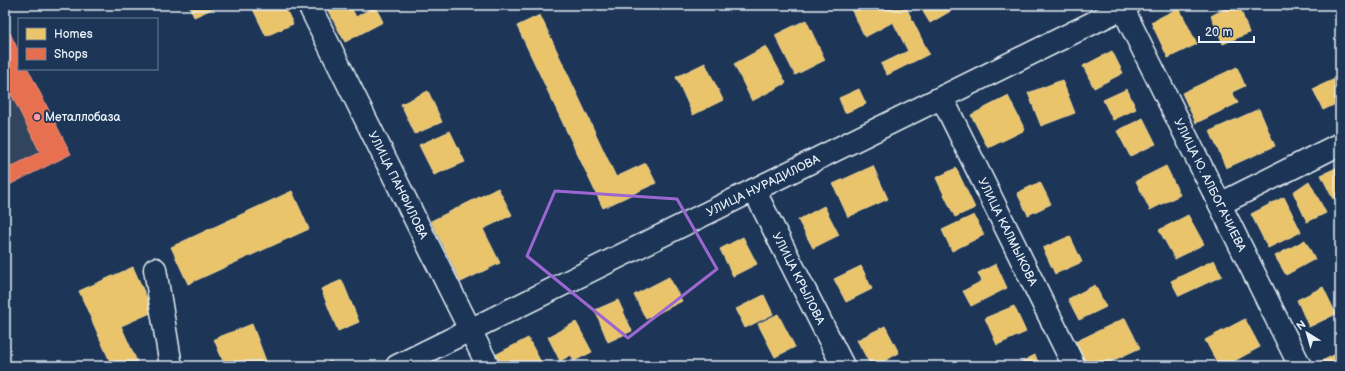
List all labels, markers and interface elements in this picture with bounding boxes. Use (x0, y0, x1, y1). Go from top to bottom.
legend (18, 18, 158, 70)
scale bar (1199, 18, 1254, 44)
text: 20 m (1205, 25, 1232, 40)
text: Homes (54, 27, 93, 42)
text: Shops (54, 47, 88, 62)
place label: Металлобаза (45, 110, 121, 125)
marker: Металлобаза (32, 112, 42, 122)
street label: УЛИЦА Ю. АЛБОГАЧИЕВА (1171, 116, 1250, 255)
street label: УЛИЦА ПАНФИЛОВА (365, 129, 432, 242)
street label: УЛИЦА НУРАДИЛОВА (704, 151, 823, 220)
street label: УЛИЦА КАЛМЫКОВА (975, 175, 1041, 289)
street label: УЛИЦА КРЫЛОВА (769, 230, 829, 328)
north arrow (1287, 313, 1327, 353)
text: N (1294, 318, 1308, 333)

